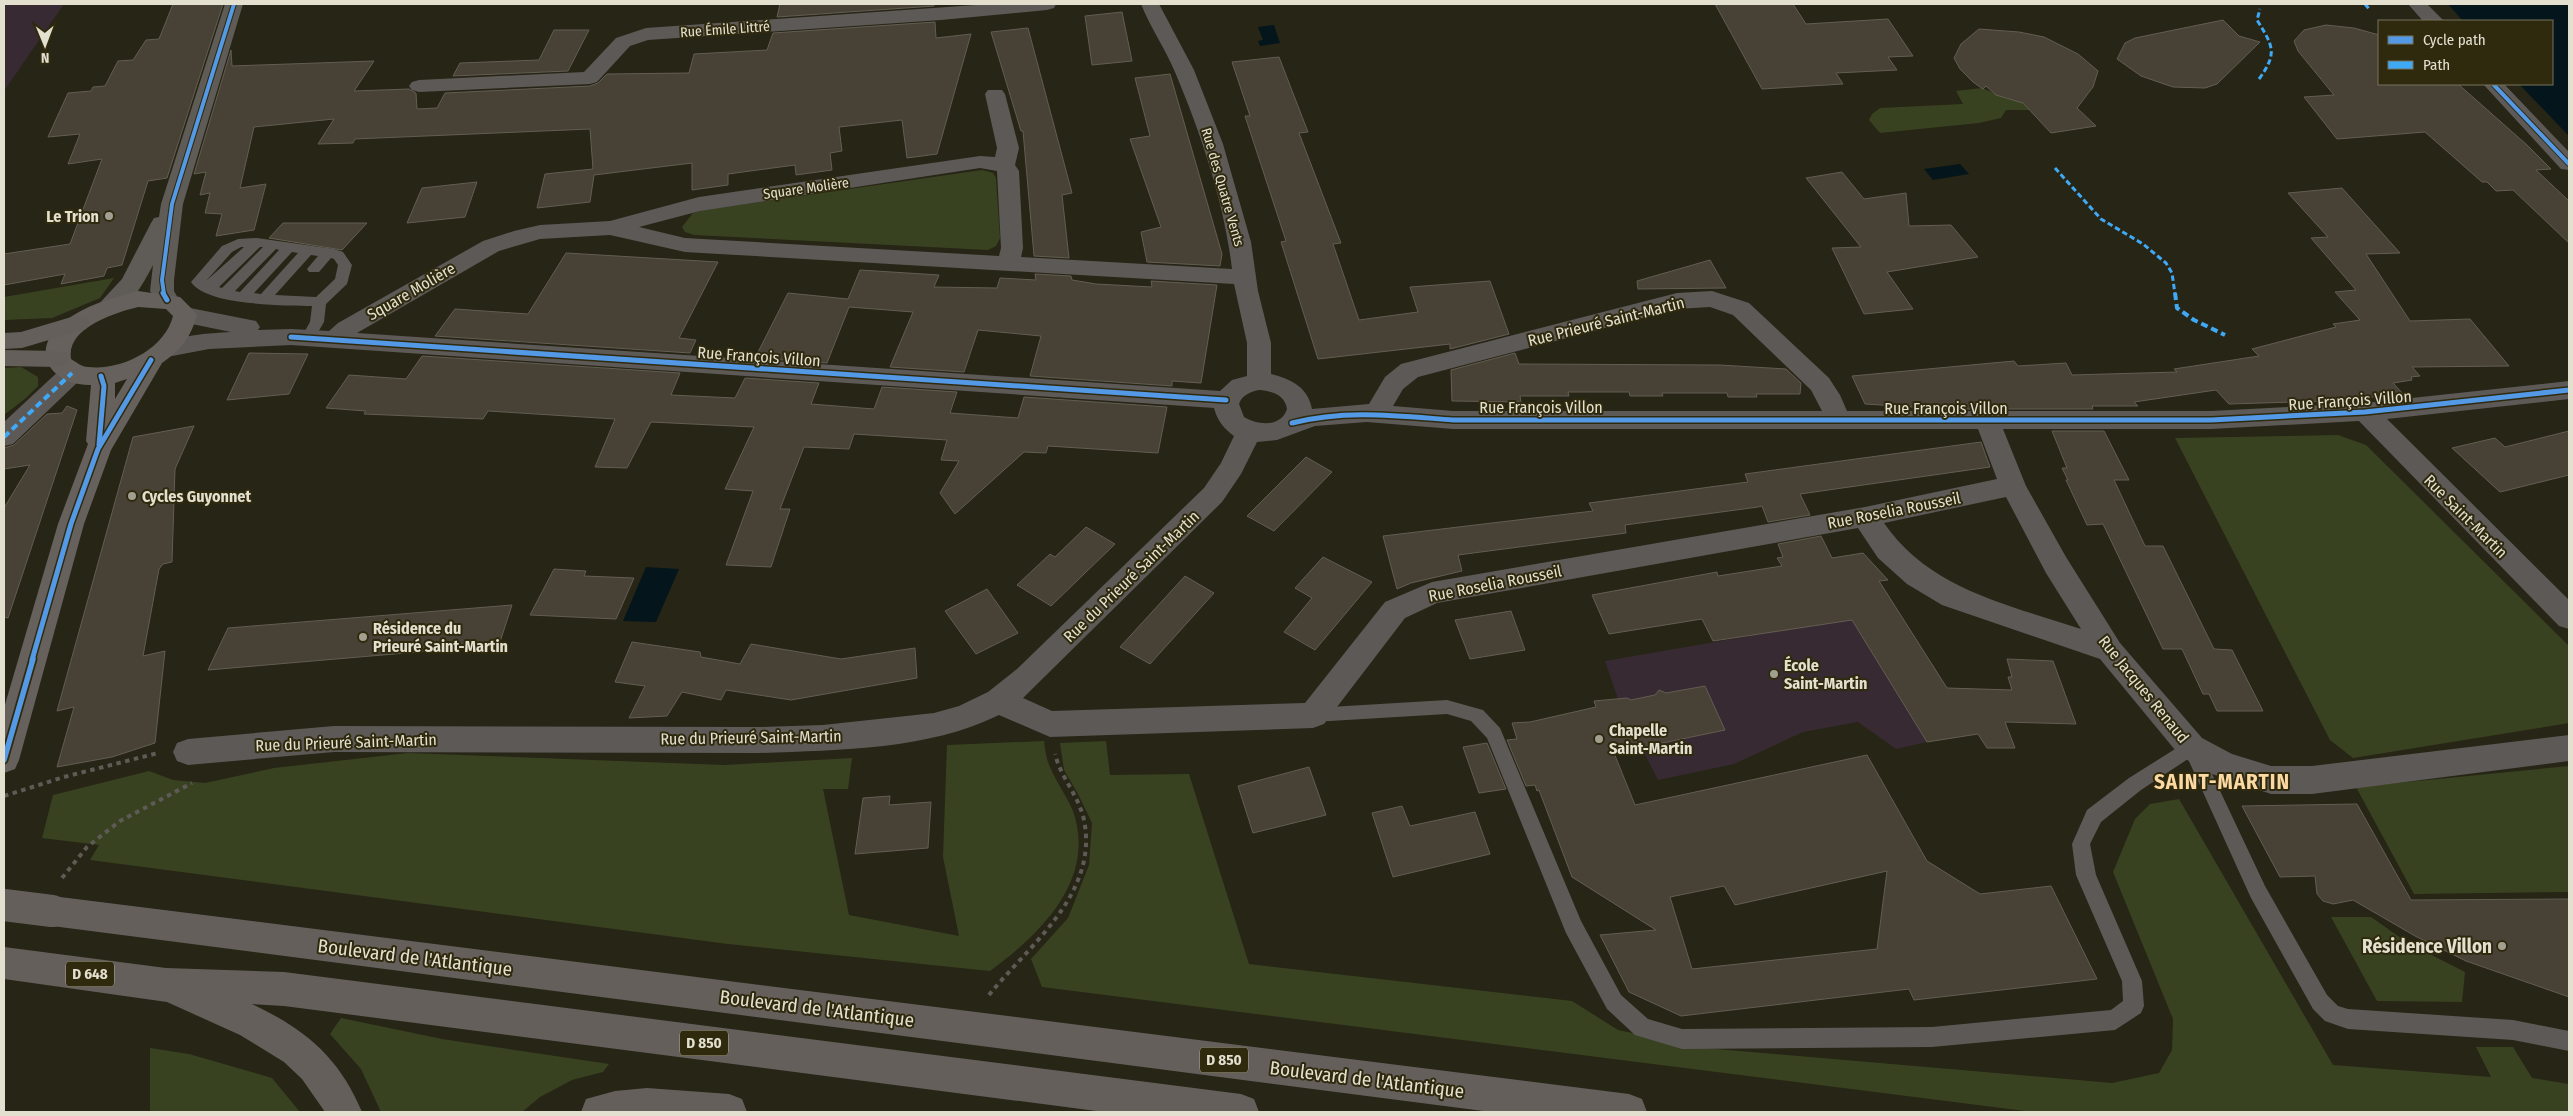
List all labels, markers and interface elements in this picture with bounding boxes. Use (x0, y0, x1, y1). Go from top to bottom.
street label: Rue Émile Littré (679, 17, 771, 41)
north arrow (20, 20, 70, 70)
legend (2378, 20, 2553, 85)
text: Cycle path (2423, 31, 2486, 49)
text: N (41, 49, 50, 66)
text: Path (2423, 56, 2450, 74)
street label: Rue des Quatre Vents (1197, 126, 1248, 248)
street label: Square Molière (762, 174, 850, 203)
place label: Le Trion (46, 207, 99, 226)
marker: Le Trion (103, 210, 115, 222)
street label: Square Molière (364, 259, 459, 324)
street label: Rue Prieuré Saint-Martin (1526, 293, 1686, 350)
street label: Rue François Villon (697, 343, 821, 370)
street label: Rue François Villon (2288, 387, 2412, 414)
street label: Rue François Villon (1479, 398, 1603, 417)
street label: Rue François Villon (1884, 399, 2008, 418)
street label: Rue Saint-Martin (2420, 471, 2511, 562)
place label: Cycles Guyonnet (142, 487, 251, 506)
street label: Rue Roselia Rousseil (1826, 488, 1962, 533)
marker: Cycles Guyonnet (126, 490, 138, 502)
street label: Rue du Prieuré Saint-Martin (1059, 507, 1203, 646)
street label: Rue Roselia Rousseil (1427, 561, 1563, 606)
place label: Résidence du Prieuré Saint-Martin (373, 619, 508, 656)
marker: Résidence du Prieuré Saint-Martin (357, 631, 369, 643)
street label: Rue Jacques Renaud (2095, 632, 2193, 747)
place label: École Saint-Martin (1784, 655, 1867, 693)
marker: École Saint-Martin (1768, 668, 1780, 680)
place label: Chapelle Saint-Martin (1609, 721, 1692, 758)
street label: Rue du Prieuré Saint-Martin (660, 726, 842, 749)
street label: Rue du Prieuré Saint-Martin (255, 730, 437, 755)
marker: Chapelle Saint-Martin (1593, 733, 1605, 745)
district label: SAINT-MARTIN (2154, 769, 2290, 795)
street label: Boulevard de l'Atlantique (316, 934, 513, 981)
place label: Résidence Villon (2362, 935, 2492, 958)
marker: Résidence Villon (2496, 940, 2508, 952)
road number: D 648 (66, 962, 114, 986)
street label: Boulevard de l'Atlantique (718, 985, 915, 1032)
road number: D 850 (680, 1030, 728, 1056)
road number: D 850 (1200, 1048, 1248, 1072)
street label: Boulevard de l'Atlantique (1268, 1056, 1465, 1103)

